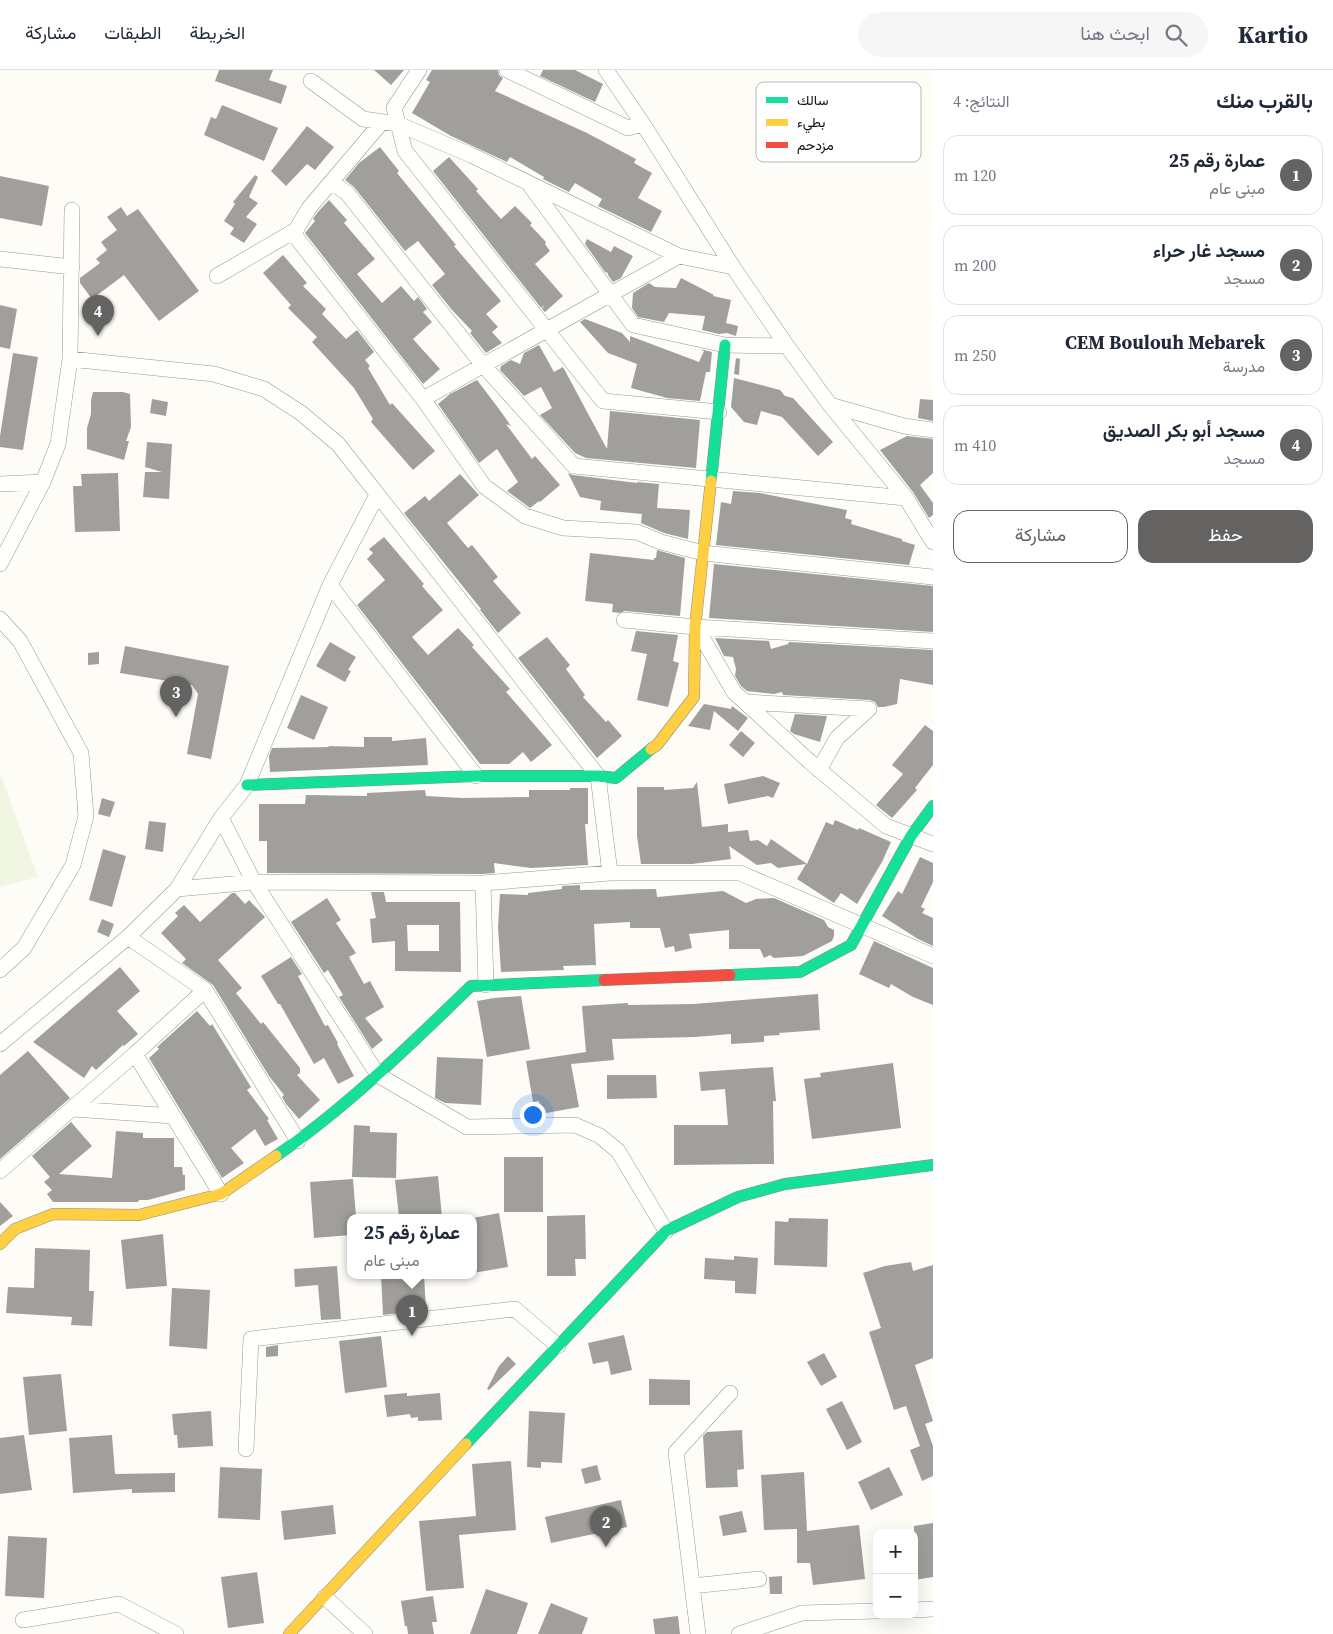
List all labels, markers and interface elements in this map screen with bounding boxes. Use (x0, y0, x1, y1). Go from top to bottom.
search box (858, 12, 1208, 57)
text: Kartio (1238, 18, 1308, 51)
text: مشاركة (25, 20, 76, 45)
text: الطبقات (104, 20, 161, 45)
text: الخريطة (189, 20, 245, 45)
text: ابحث هنا (1080, 20, 1150, 46)
icon: search (1162, 21, 1190, 49)
legend (756, 82, 921, 162)
text: بالقرب منك (1216, 86, 1313, 115)
text: سالك (797, 90, 828, 110)
text: النتائج: 4 (953, 90, 1009, 112)
text: بطيء (797, 112, 825, 134)
text: مزدحم (797, 135, 834, 155)
text: عمارة رقم 25 (1169, 147, 1265, 173)
text: 120 m (954, 164, 996, 186)
text: 1 (1292, 164, 1300, 186)
text: مبنى عام (1209, 177, 1265, 199)
text: مسجد غار حراء (1153, 237, 1265, 263)
text: 200 m (954, 254, 996, 276)
text: 2 (1292, 254, 1300, 276)
text: مسجد (1224, 267, 1265, 289)
pin: 4 (82, 295, 114, 336)
text: CEM Boulouh Mebarek (1065, 329, 1265, 355)
text: 250 m (954, 344, 996, 366)
text: 3 (1292, 344, 1300, 366)
text: مدرسة (1223, 355, 1265, 377)
text: مسجد أبو بكر الصديق (1103, 417, 1265, 443)
text: 410 m (954, 434, 996, 456)
text: 4 (1292, 434, 1300, 456)
text: مسجد (1224, 447, 1265, 469)
button: مشاركة (953, 510, 1128, 563)
button: حفظ (1138, 510, 1313, 563)
pin: 3 (160, 676, 192, 717)
your location (520, 1102, 546, 1128)
popup (347, 1214, 477, 1279)
text: عمارة رقم 25 (364, 1219, 460, 1245)
text: مبنى عام (364, 1249, 420, 1271)
pin: 1 (396, 1295, 428, 1336)
pin: 2 (590, 1506, 622, 1547)
map controls (873, 1529, 918, 1619)
button: + (873, 1529, 918, 1574)
button: − (873, 1574, 918, 1619)

